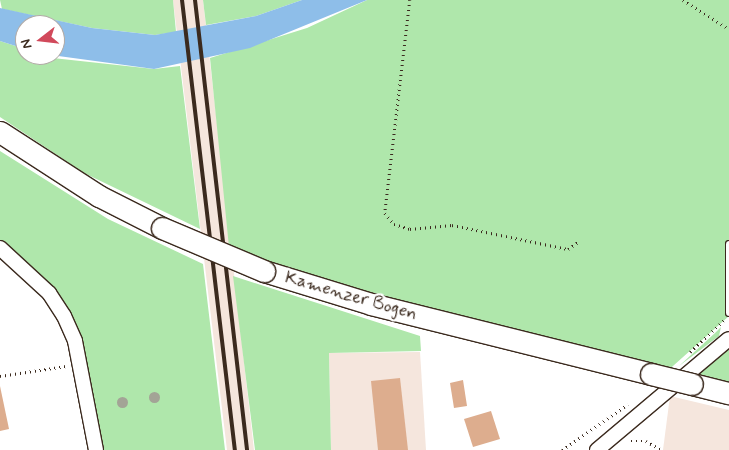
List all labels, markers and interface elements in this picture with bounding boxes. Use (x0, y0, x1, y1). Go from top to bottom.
north arrow (15, 15, 65, 65)
text: N (17, 37, 36, 51)
street label: Kamenzer Bogen (280, 266, 422, 326)

